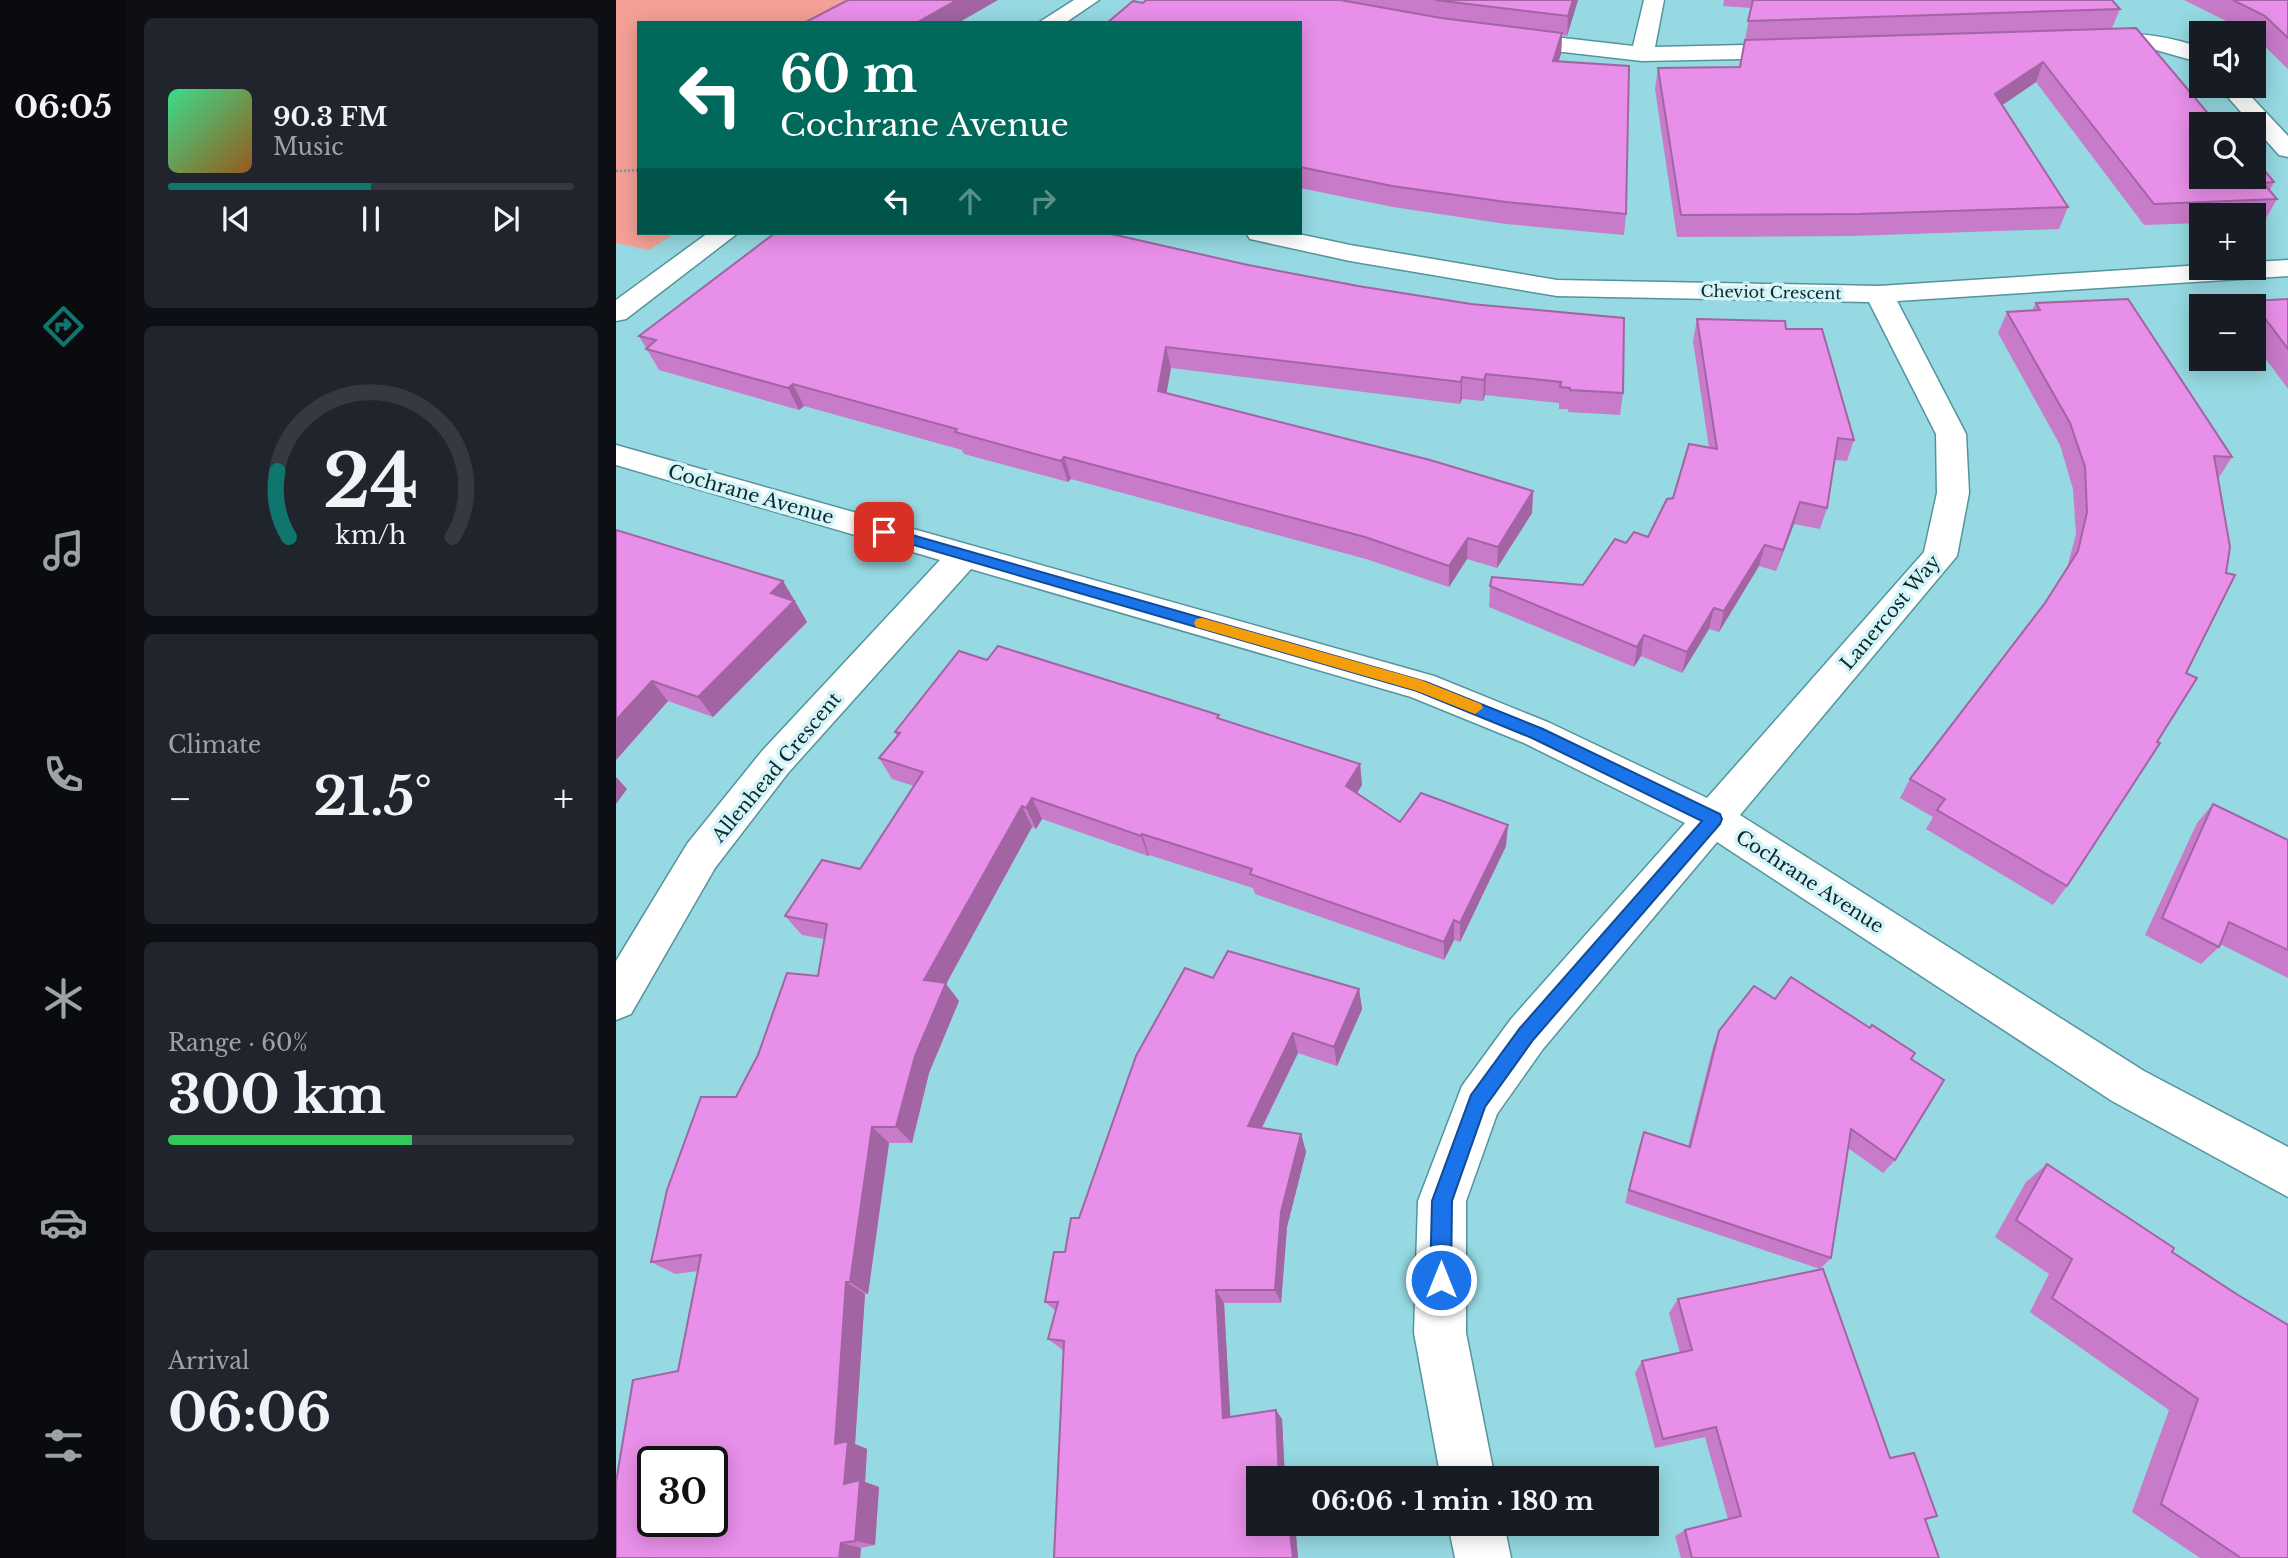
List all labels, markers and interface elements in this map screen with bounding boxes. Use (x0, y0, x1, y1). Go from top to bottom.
map controls (2189, 21, 2266, 371)
button: sound (2189, 21, 2266, 98)
text: 60 m (780, 44, 917, 105)
icon: left (665, 49, 756, 140)
text: 06:05 (14, 87, 112, 127)
text: 90.3 FM (273, 101, 388, 133)
text: Cochrane Avenue (780, 105, 1069, 145)
button: search (2189, 112, 2266, 189)
text: Music (273, 133, 344, 161)
icon: left (878, 182, 916, 220)
icon: ahead (951, 182, 989, 220)
icon: right (1024, 182, 1062, 220)
icon: previous (217, 200, 255, 238)
icon: pause (352, 200, 390, 238)
icon: next (487, 200, 525, 238)
button: + (2189, 203, 2266, 280)
street label: Cheviot Crescent (1701, 281, 1841, 303)
button: − (2189, 294, 2266, 371)
icon: directions (39, 302, 88, 351)
text: 24 (323, 436, 419, 527)
street label: Cochrane Avenue (665, 460, 836, 529)
pin (854, 502, 914, 562)
icon: arrive (865, 513, 903, 551)
text: km/h (336, 520, 406, 551)
icon: music (39, 526, 88, 575)
street label: Lanercost Way (1836, 550, 1945, 675)
street label: Allenhead Crescent (706, 687, 846, 848)
text: Climate (168, 731, 261, 759)
icon: phone (39, 750, 88, 799)
text: 21.5° (313, 765, 432, 829)
text: − (168, 775, 192, 822)
text: + (553, 775, 574, 822)
street label: Cochrane Avenue (1732, 825, 1888, 938)
icon: climate (39, 974, 88, 1023)
text: Range · 60% (168, 1029, 308, 1057)
text: 300 km (168, 1063, 386, 1127)
icon: car (39, 1198, 88, 1247)
position arrow (1404, 1243, 1478, 1317)
text: Arrival (168, 1347, 249, 1375)
text: 06:06 (168, 1381, 331, 1445)
icon: filters (39, 1421, 88, 1470)
speed limit sign: 30 (637, 1446, 728, 1537)
text: 06:06 · 1 min · 180 m (1311, 1485, 1594, 1517)

